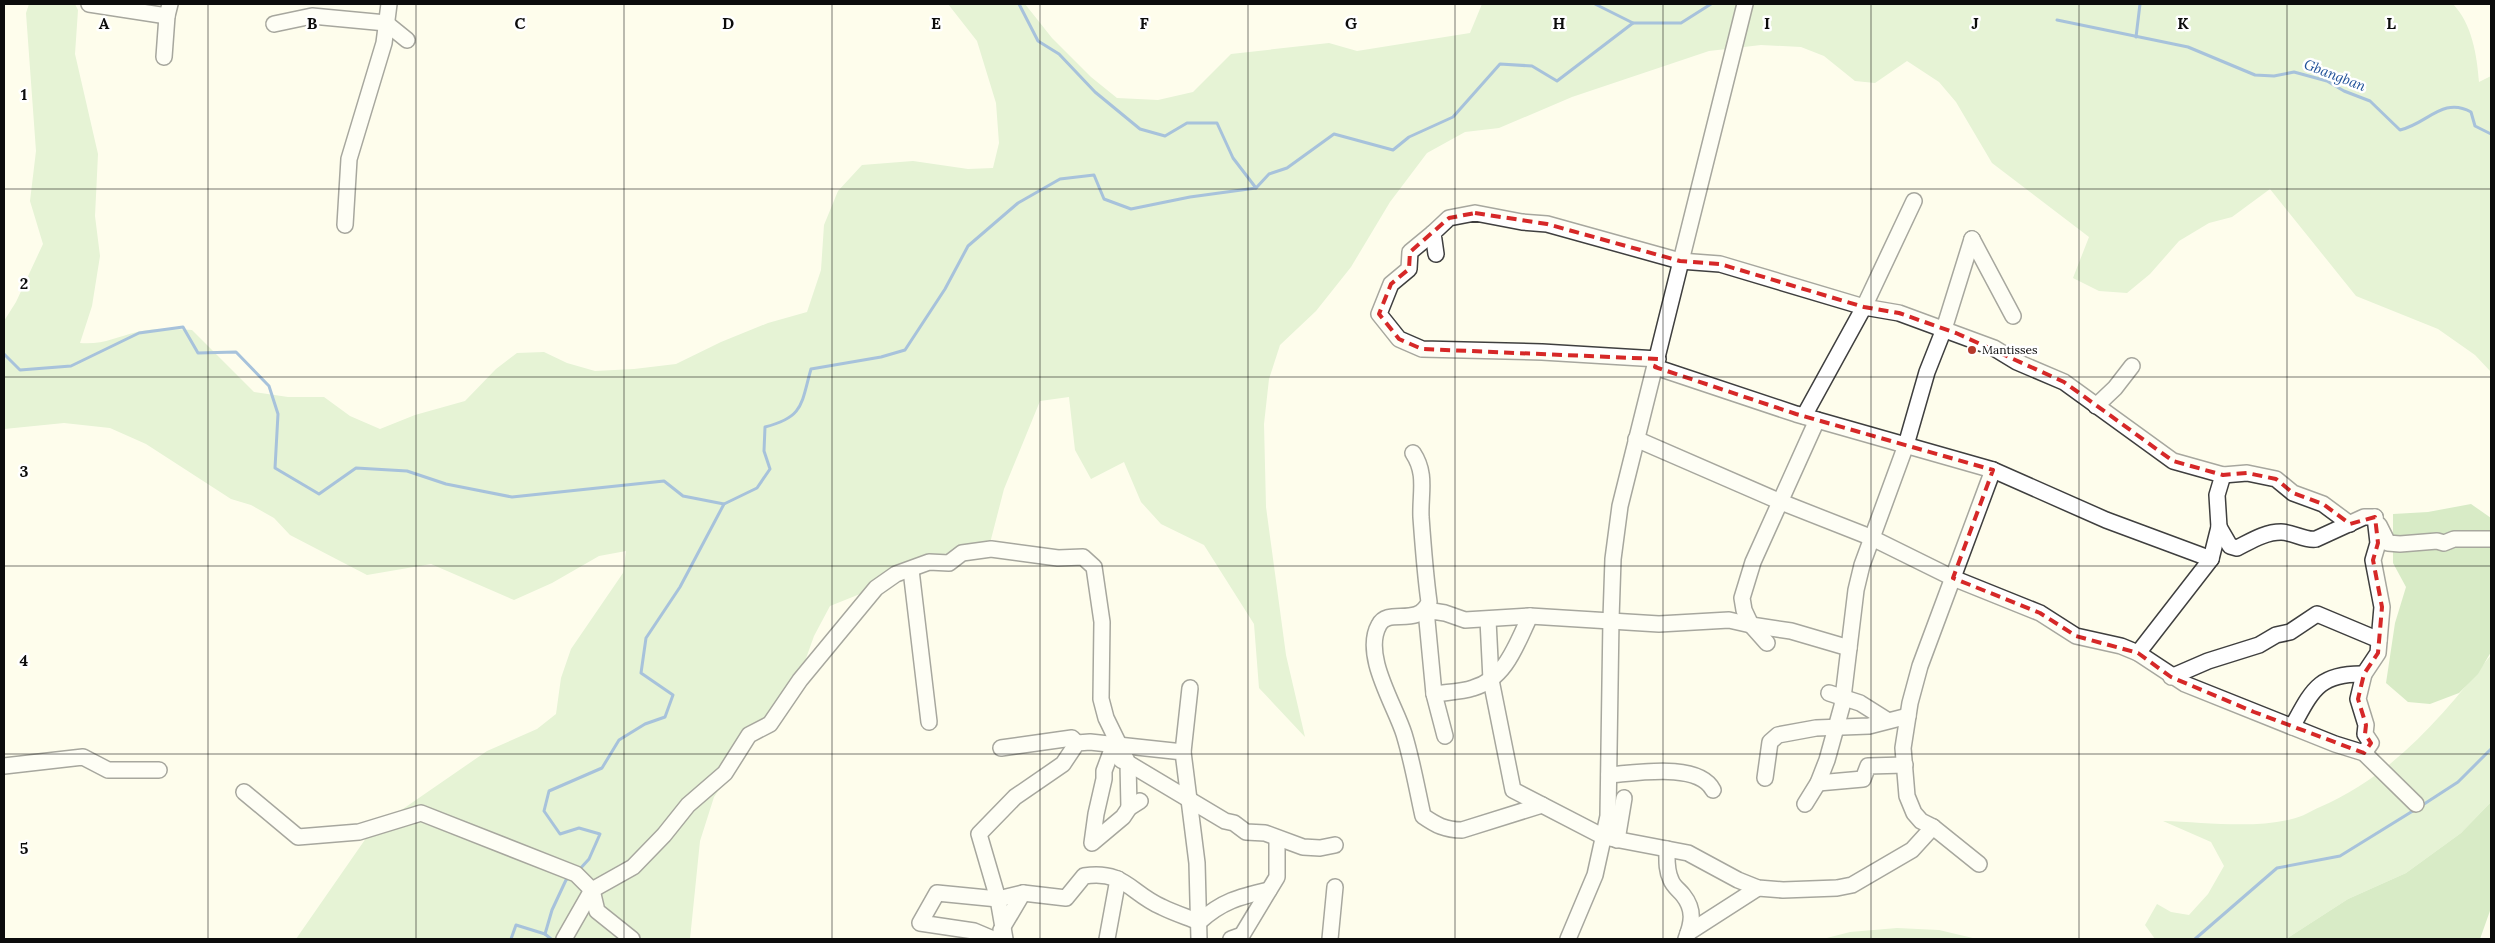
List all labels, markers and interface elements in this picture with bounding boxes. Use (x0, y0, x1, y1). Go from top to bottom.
text: A (99, 13, 110, 33)
text: B (307, 13, 318, 33)
text: C (514, 13, 526, 33)
text: D (722, 13, 734, 33)
text: E (931, 13, 941, 33)
text: F (1139, 13, 1149, 33)
text: G (1345, 13, 1357, 33)
text: H (1553, 13, 1566, 33)
text: I (1764, 13, 1770, 33)
text: J (1971, 13, 1979, 33)
text: K (2177, 13, 2189, 33)
text: L (2386, 13, 2396, 33)
water label: Gbangban (2302, 55, 2369, 95)
text: 1 (21, 84, 27, 104)
text: 2 (20, 273, 28, 293)
place label: Mantisses (1982, 342, 2038, 357)
marker: Mantisses (1966, 344, 1978, 356)
text: 3 (20, 461, 29, 481)
text: 4 (20, 650, 29, 670)
text: 5 (20, 838, 29, 858)

